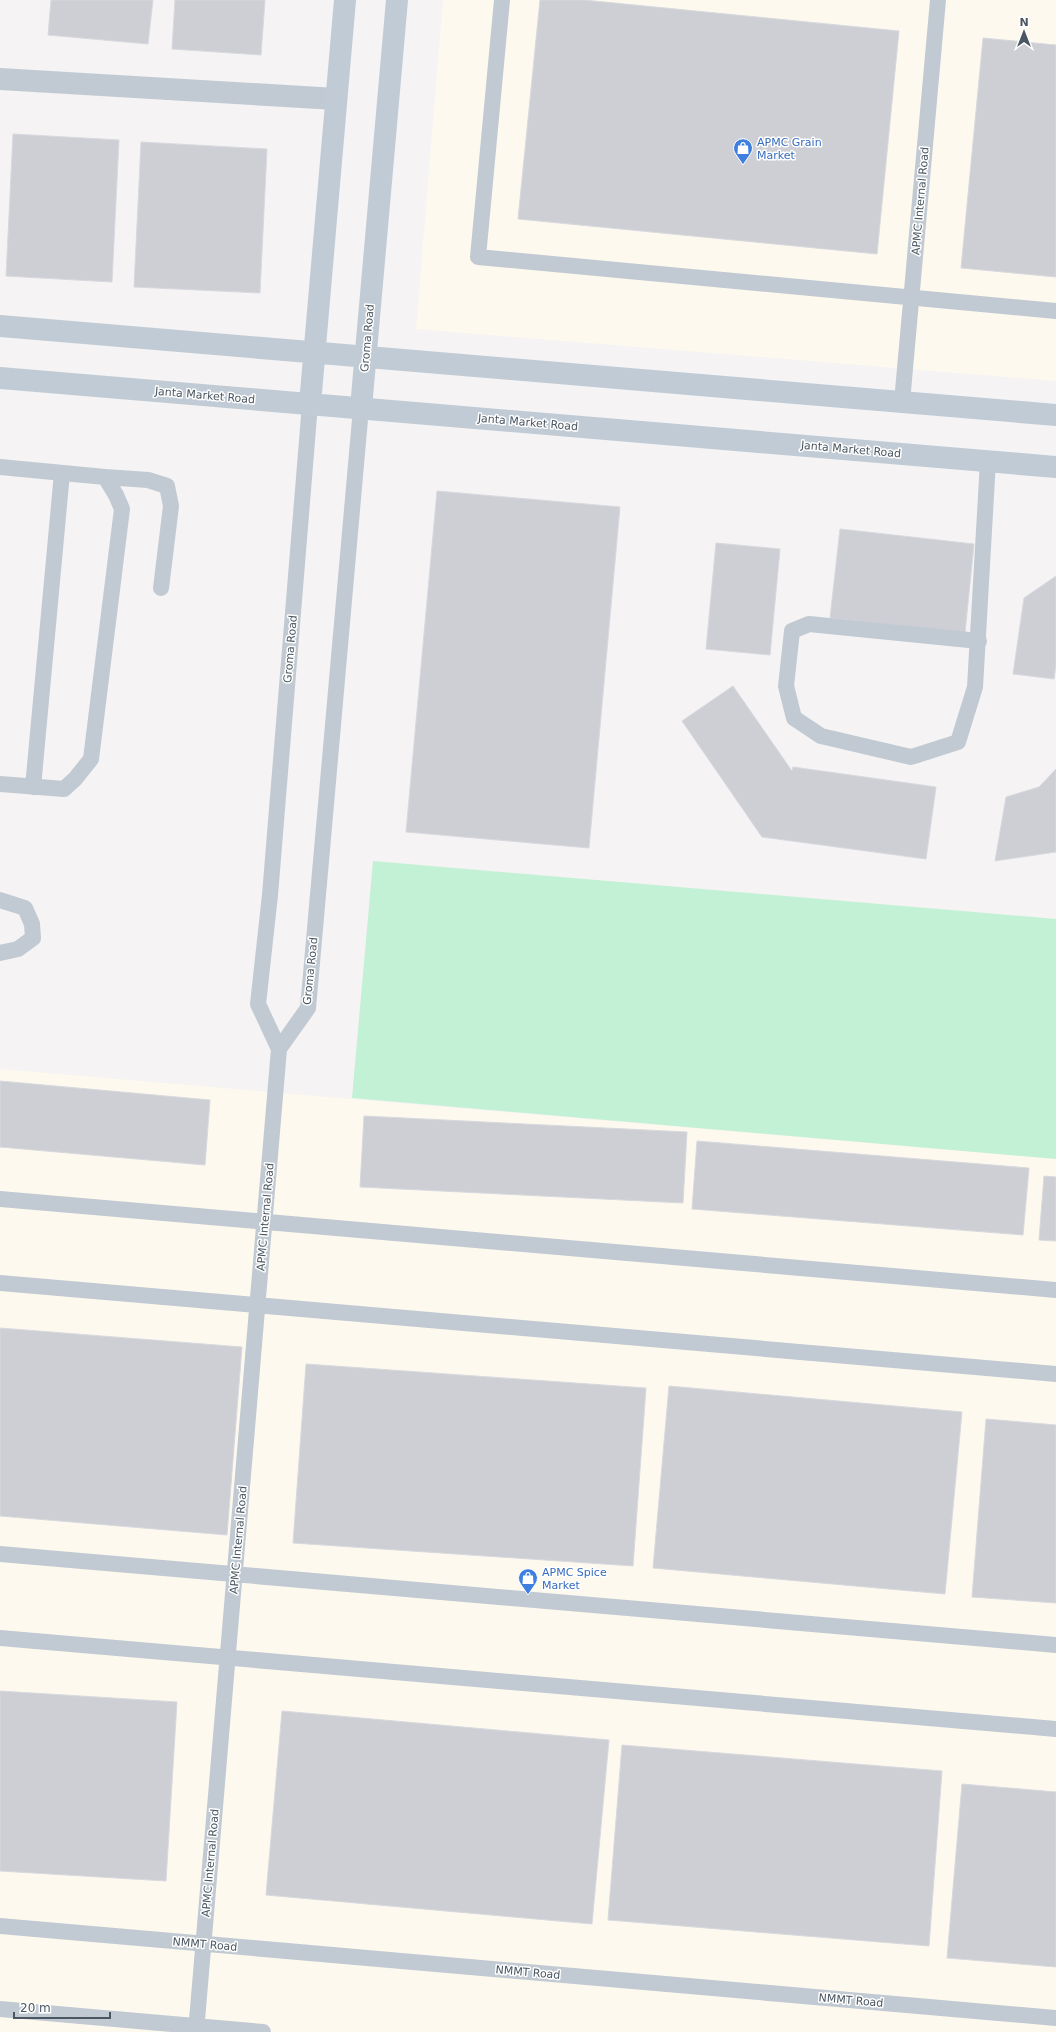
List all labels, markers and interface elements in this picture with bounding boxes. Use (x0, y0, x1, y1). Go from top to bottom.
north arrow (1004, 12, 1044, 52)
text: N (1019, 16, 1029, 29)
place label: APMC Grain Market (757, 136, 822, 162)
shop icon: APMC Grain Market (732, 137, 754, 165)
street label: APMC Internal Road (909, 147, 932, 256)
street label: Groma Road (358, 304, 377, 373)
street label: Janta Market Road (153, 385, 256, 406)
street label: Janta Market Road (476, 412, 579, 433)
street label: Janta Market Road (799, 439, 902, 460)
street label: Groma Road (281, 615, 300, 684)
street label: Groma Road (300, 937, 321, 1006)
street label: APMC Internal Road (254, 1163, 277, 1272)
street label: APMC Internal Road (227, 1486, 250, 1595)
place label: APMC Spice Market (542, 1566, 607, 1592)
shop icon: APMC Spice Market (517, 1567, 539, 1595)
street label: APMC Internal Road (199, 1809, 222, 1918)
street label: NMMT Road (172, 1935, 238, 1954)
street label: NMMT Road (495, 1963, 561, 1982)
street label: NMMT Road (818, 1991, 884, 2010)
scale bar (14, 1994, 110, 2020)
text: 20 m (20, 2001, 51, 2015)

